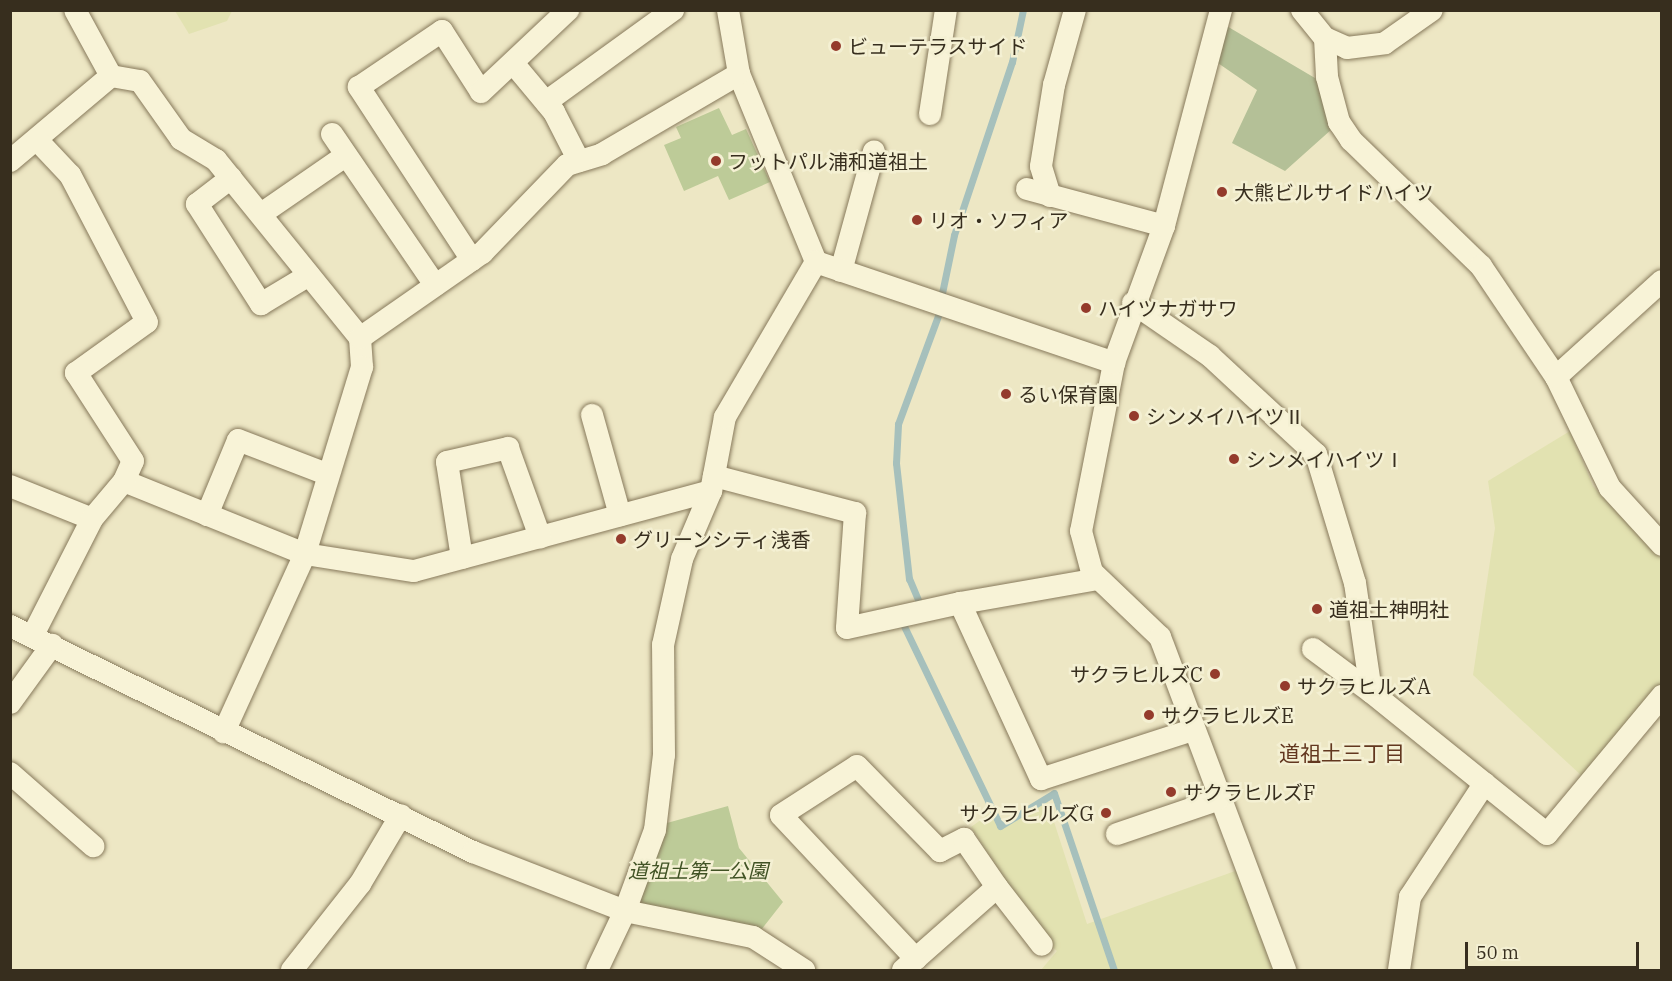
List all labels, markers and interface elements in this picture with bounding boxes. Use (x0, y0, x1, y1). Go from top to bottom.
place label: ビューテラスサイド (848, 34, 1028, 58)
marker: ビューテラスサイド (829, 39, 843, 53)
place label: フットパル浦和道祖土 (728, 149, 928, 173)
marker: フットパル浦和道祖土 (709, 154, 723, 168)
place label: 大熊ビルサイドハイツ (1234, 180, 1434, 204)
marker: 大熊ビルサイドハイツ (1215, 185, 1229, 199)
place label: リオ・ソフィア (929, 208, 1069, 232)
marker: リオ・ソフィア (910, 213, 924, 227)
place label: ハイツナガサワ (1098, 296, 1238, 320)
marker: ハイツナガサワ (1079, 301, 1093, 315)
place label: るい保育園 (1018, 382, 1118, 406)
marker: るい保育園 (999, 387, 1013, 401)
place label: シンメイハイツⅡ (1146, 404, 1306, 428)
marker: シンメイハイツⅡ (1127, 409, 1141, 423)
place label: シンメイハイツⅠ (1246, 447, 1406, 471)
marker: シンメイハイツⅠ (1227, 452, 1241, 466)
place label: グリーンシティ浅香 (633, 527, 813, 551)
marker: グリーンシティ浅香 (614, 532, 628, 546)
place label: 道祖土神明社 (1329, 597, 1449, 621)
marker: 道祖土神明社 (1310, 602, 1324, 616)
place label: サクラヒルズC (1070, 662, 1203, 686)
marker: サクラヒルズC (1208, 667, 1222, 681)
place label: サクラヒルズA (1297, 674, 1431, 698)
marker: サクラヒルズA (1278, 679, 1292, 693)
place label: サクラヒルズE (1161, 703, 1294, 727)
marker: サクラヒルズE (1142, 708, 1156, 722)
district label: 道祖土三丁目 (1279, 740, 1405, 766)
place label: サクラヒルズF (1183, 780, 1316, 804)
marker: サクラヒルズF (1164, 785, 1178, 799)
place label: サクラヒルズG (960, 801, 1094, 825)
marker: サクラヒルズG (1099, 806, 1113, 820)
park label: 道祖土第一公園 (628, 858, 768, 882)
scale bar (1468, 930, 1642, 968)
text: 50 m (1476, 941, 1519, 964)

